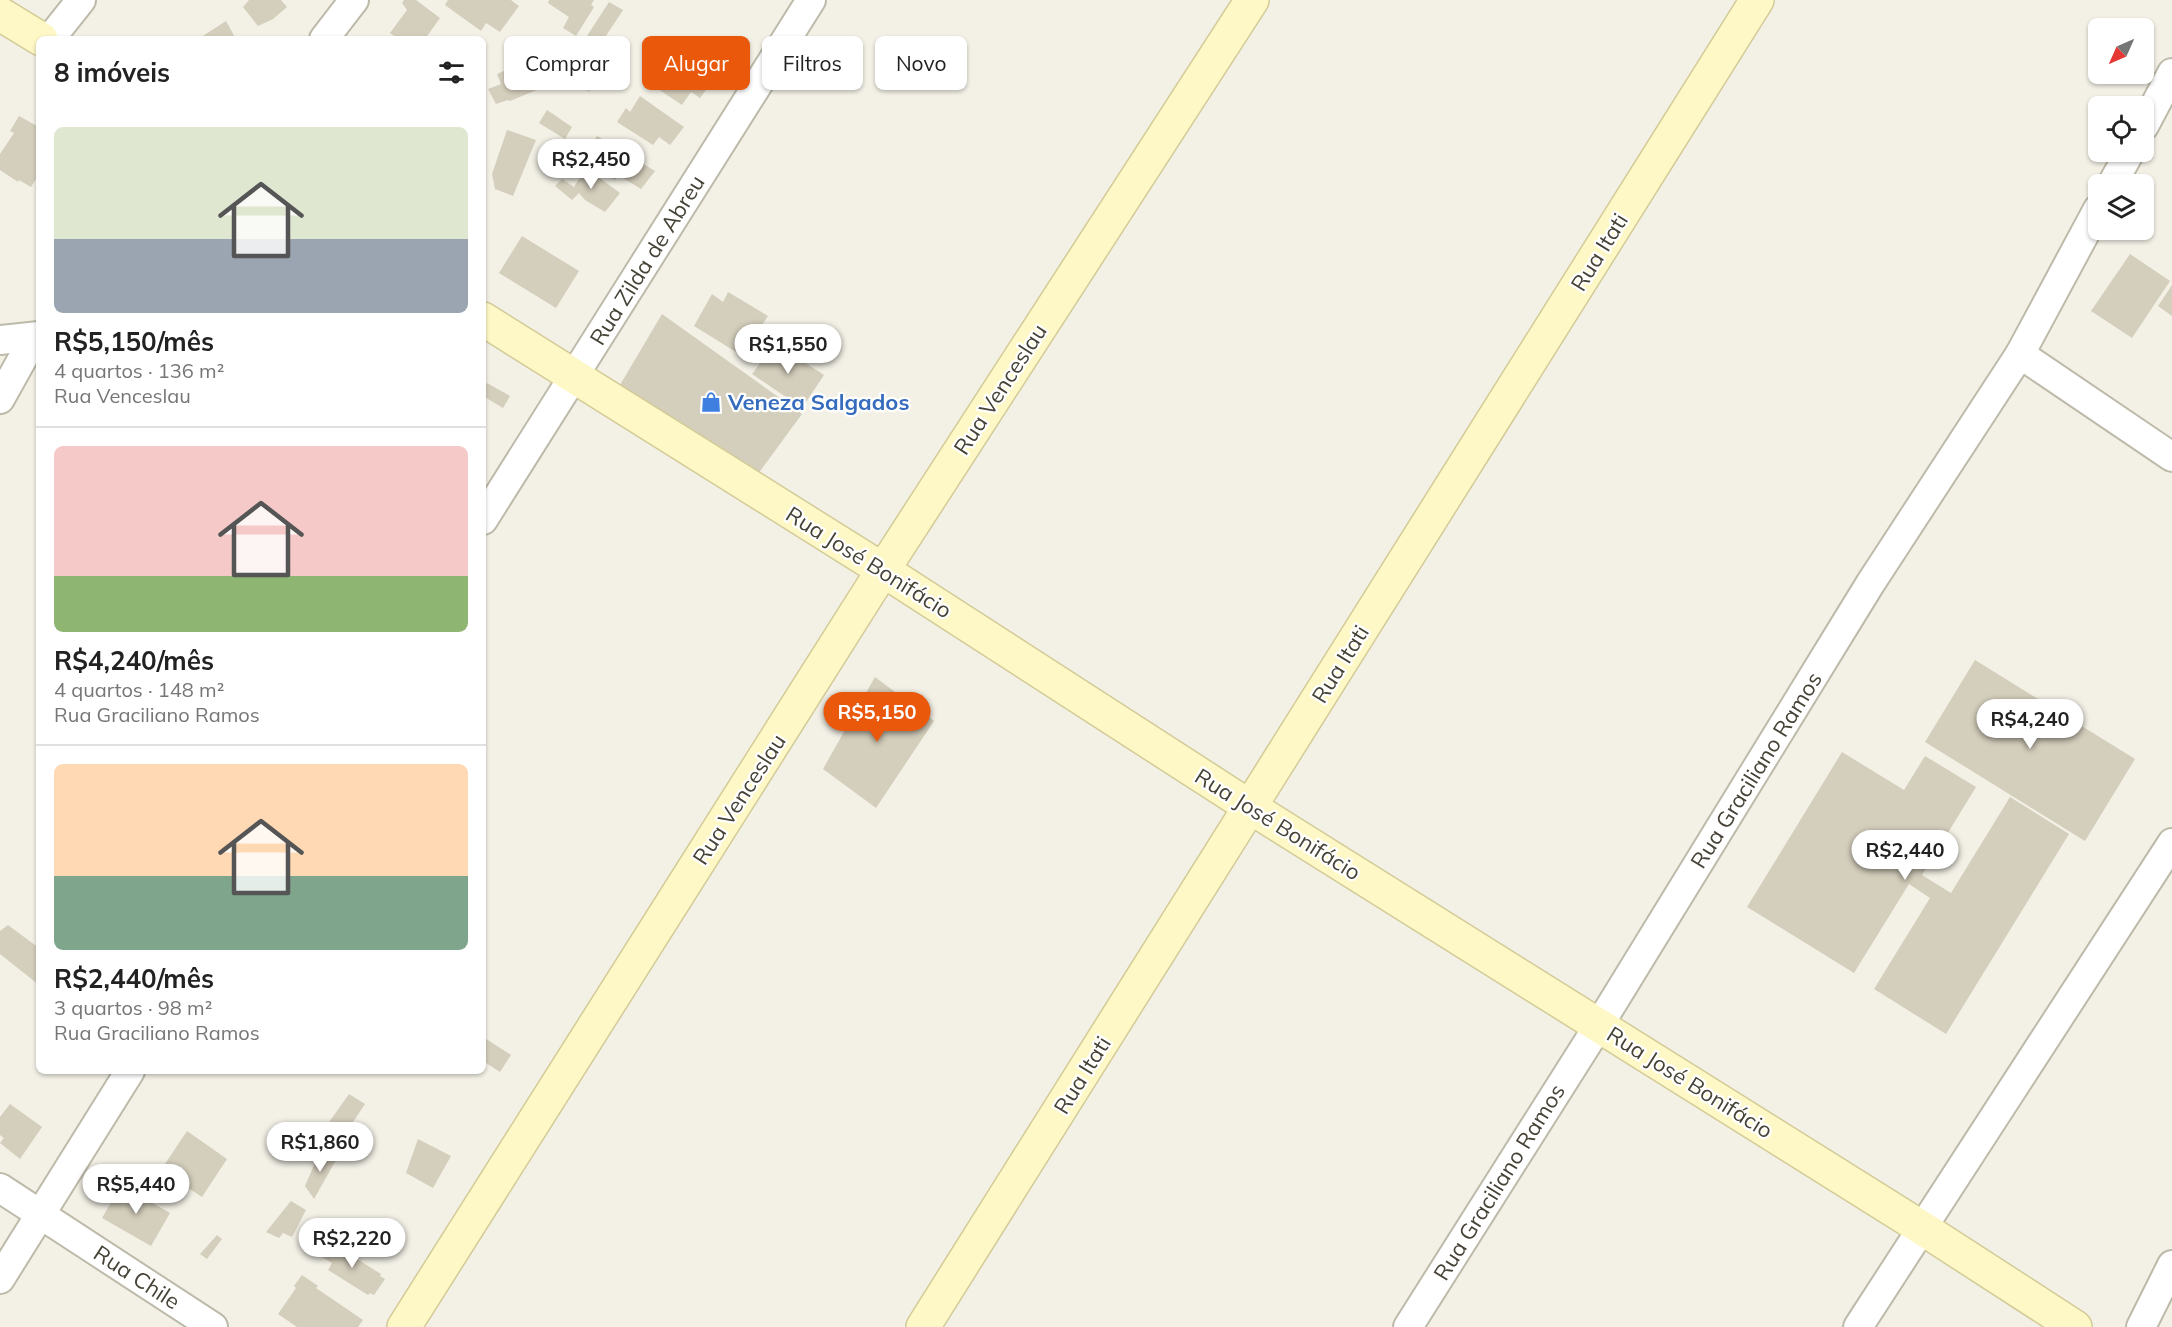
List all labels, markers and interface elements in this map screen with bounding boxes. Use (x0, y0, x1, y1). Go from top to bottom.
north arrow (2088, 18, 2154, 84)
map controls (2088, 18, 2154, 240)
chip: Comprar (504, 36, 630, 90)
chip: Alugar (642, 36, 750, 90)
chip: Filtros (762, 36, 863, 90)
chip: Novo (875, 36, 967, 90)
text: 8 imóveis (54, 56, 170, 89)
icon: filters (435, 56, 468, 89)
button: locate (2088, 96, 2154, 162)
pin: R$2,450 (536, 139, 646, 190)
text: R$2,450 (552, 146, 631, 171)
icon: home (207, 166, 315, 274)
street label: Rua Zilda de Abreu (583, 170, 711, 350)
button: layers (2088, 174, 2154, 240)
street label: Rua Itati (1564, 208, 1634, 296)
street label: Rua Venceslau (947, 318, 1053, 460)
pin: R$1,550 (733, 324, 843, 375)
text: R$5,150/mês (54, 325, 214, 358)
text: R$1,550 (749, 331, 828, 356)
text: 4 quartos · 136 m² (54, 358, 224, 383)
text: Rua Venceslau (54, 383, 191, 408)
place label: Veneza Salgados (727, 388, 909, 416)
shop icon: Veneza Salgados (699, 390, 723, 414)
icon: home (207, 485, 315, 593)
street label: Rua José Bonifácio (781, 500, 957, 624)
street label: Rua Itati (1305, 620, 1375, 708)
text: R$4,240/mês (54, 644, 214, 677)
street label: Rua Graciliano Ramos (1684, 667, 1828, 873)
text: 4 quartos · 148 m² (54, 677, 224, 702)
pin: R$5,150 (822, 692, 932, 743)
text: R$5,150 (838, 699, 917, 724)
pin: R$4,240 (1975, 699, 2085, 750)
text: Rua Graciliano Ramos (54, 702, 260, 727)
text: R$4,240 (1991, 706, 2070, 731)
street label: Rua Venceslau (686, 728, 792, 870)
street label: Rua José Bonifácio (1190, 762, 1366, 886)
icon: home (207, 803, 315, 911)
pin: R$2,440 (1850, 830, 1960, 881)
text: R$2,440 (1866, 837, 1945, 862)
text: R$2,440/mês (54, 962, 214, 995)
text: 3 quartos · 98 m² (54, 995, 212, 1020)
text: Rua Graciliano Ramos (54, 1020, 260, 1045)
street label: Rua José Bonifácio (1602, 1020, 1778, 1144)
street label: Rua Itati (1047, 1031, 1117, 1119)
street label: Rua Graciliano Ramos (1427, 1079, 1571, 1285)
pin: R$1,860 (265, 1122, 375, 1173)
text: R$1,860 (281, 1129, 360, 1154)
pin: R$5,440 (81, 1164, 191, 1215)
text: R$5,440 (97, 1171, 176, 1196)
pin: R$2,220 (297, 1218, 407, 1269)
text: R$2,220 (313, 1225, 392, 1250)
street label: Rua Chile (89, 1239, 185, 1315)

